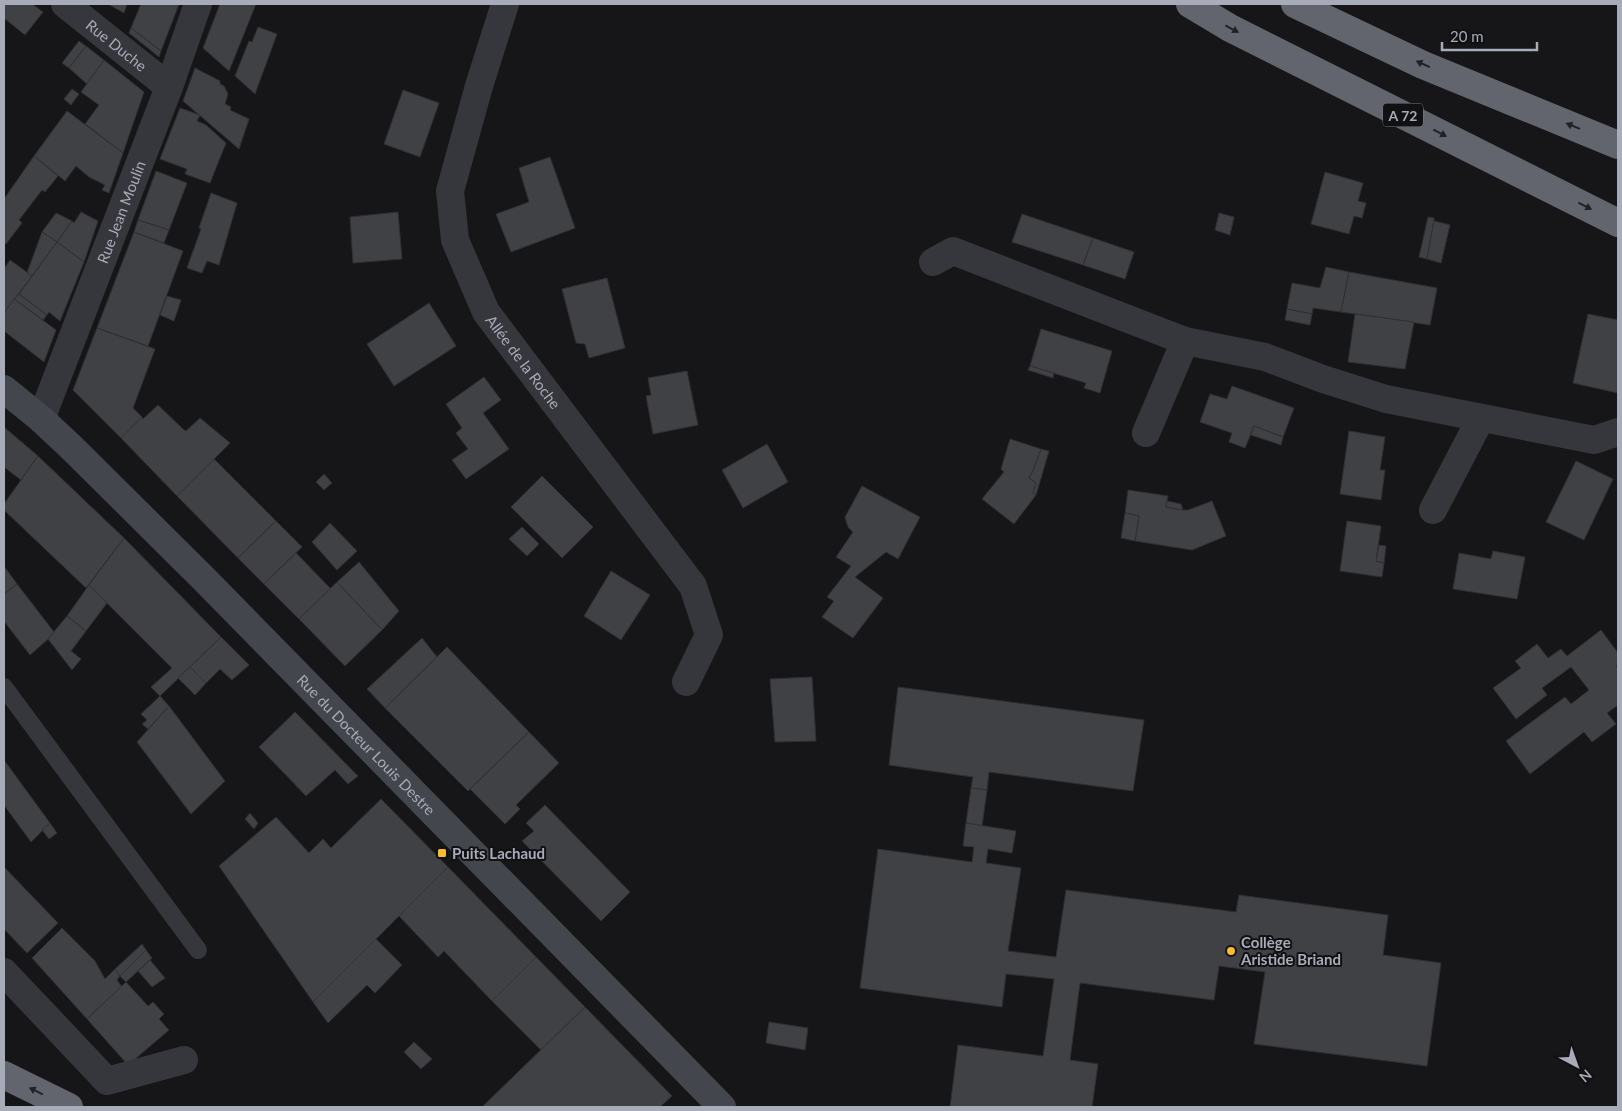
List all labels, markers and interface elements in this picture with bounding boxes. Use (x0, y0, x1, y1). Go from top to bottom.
street label: Rue Duche (83, 16, 151, 75)
scale bar (1442, 20, 1537, 52)
one-way arrow (1225, 25, 1239, 33)
text: 20 m (1450, 27, 1484, 45)
one-way arrow (1416, 60, 1430, 68)
road number: A 72 (1383, 104, 1423, 126)
one-way arrow (1566, 122, 1580, 130)
one-way arrow (1433, 129, 1447, 137)
street label: Rue Jean Moulin (93, 158, 149, 266)
one-way arrow (1578, 202, 1592, 210)
street label: Allée de la Roche (482, 311, 565, 412)
street label: Rue du Docteur Louis Destre (294, 671, 439, 819)
place label: Puits Lachaud (452, 844, 545, 862)
marker: Puits Lachaud (436, 847, 448, 859)
place label: Collège Aristide Briand (1240, 933, 1341, 968)
marker: Collège Aristide Briand (1225, 945, 1237, 957)
north arrow (1552, 1041, 1602, 1091)
text: N (1576, 1066, 1596, 1086)
one-way arrow (29, 1087, 44, 1096)

